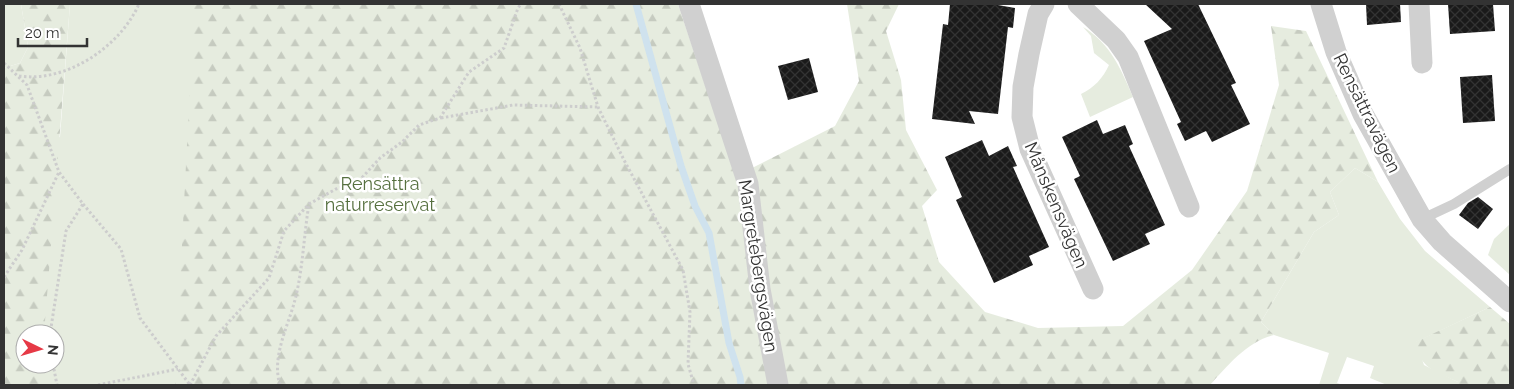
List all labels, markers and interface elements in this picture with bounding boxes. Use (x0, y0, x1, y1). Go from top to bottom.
scale bar (18, 15, 86, 47)
text: 20 m (25, 24, 60, 42)
street label: Rensättravägen (1329, 50, 1405, 176)
street label: Månskensvägen (1020, 139, 1092, 271)
park label: Rensättra naturreservat (325, 173, 435, 215)
street label: Margretebergsvägen (734, 178, 783, 354)
north arrow (15, 324, 65, 374)
text: N (45, 344, 61, 356)

